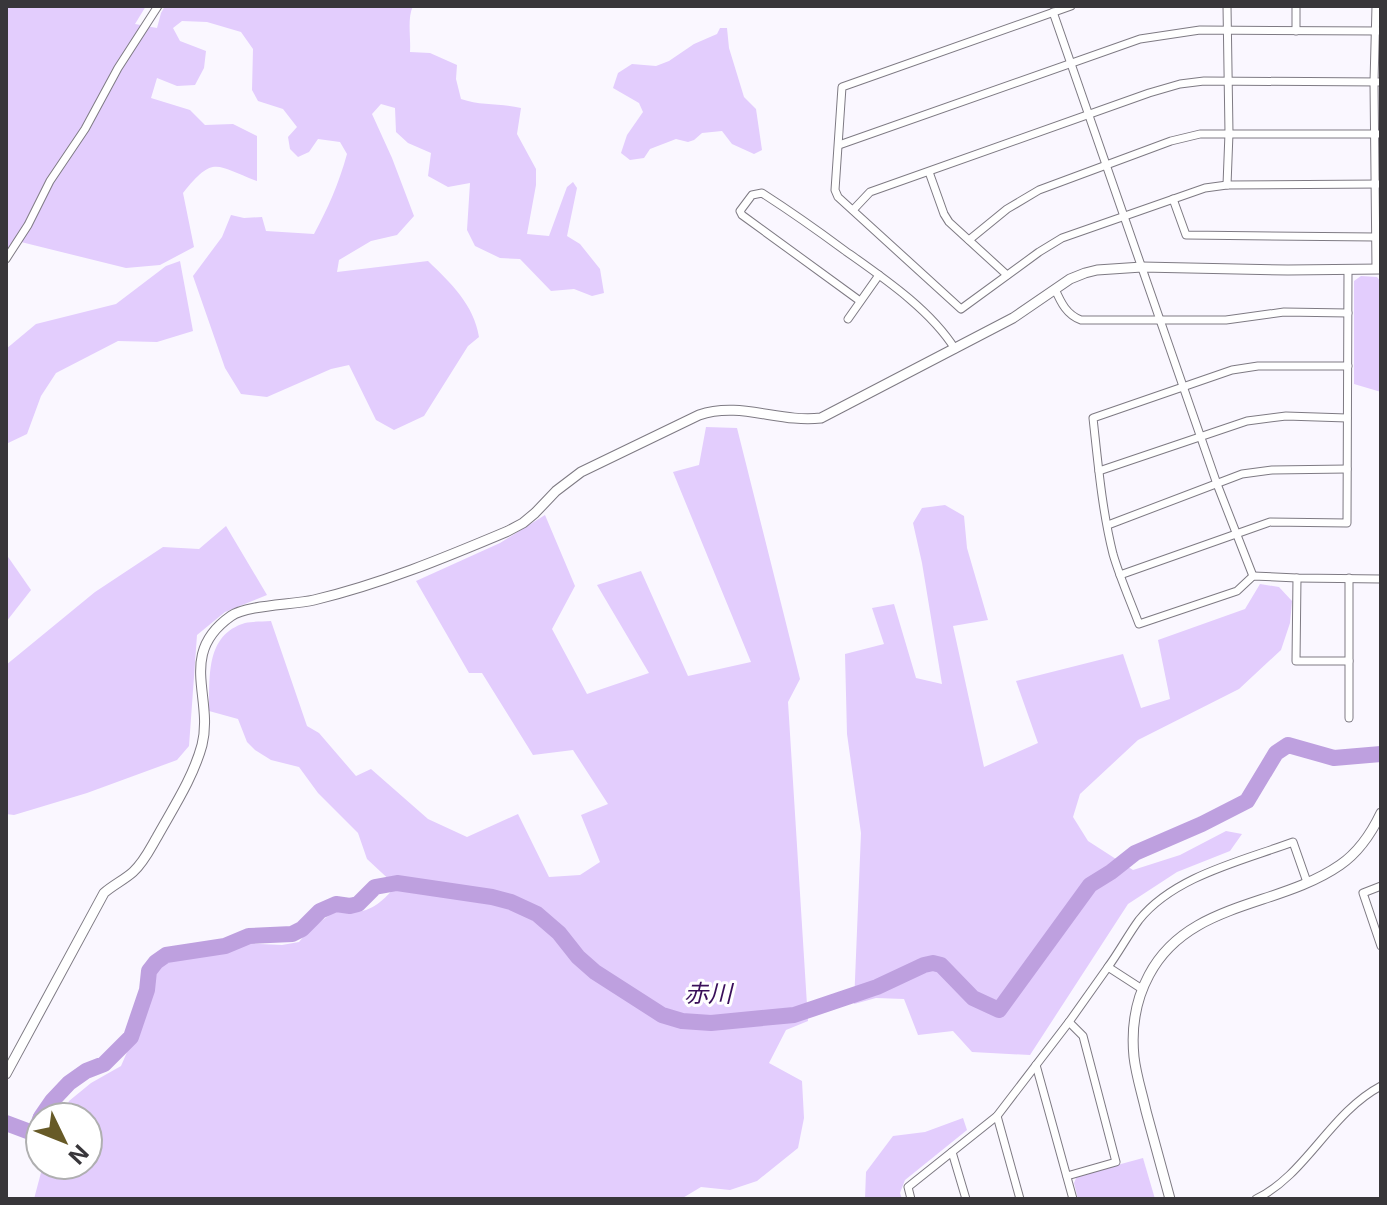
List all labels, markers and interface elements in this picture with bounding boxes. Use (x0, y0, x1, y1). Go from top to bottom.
water label: 赤川 (684, 979, 735, 1008)
north arrow (24, 1101, 104, 1181)
text: N (63, 1140, 94, 1170)

